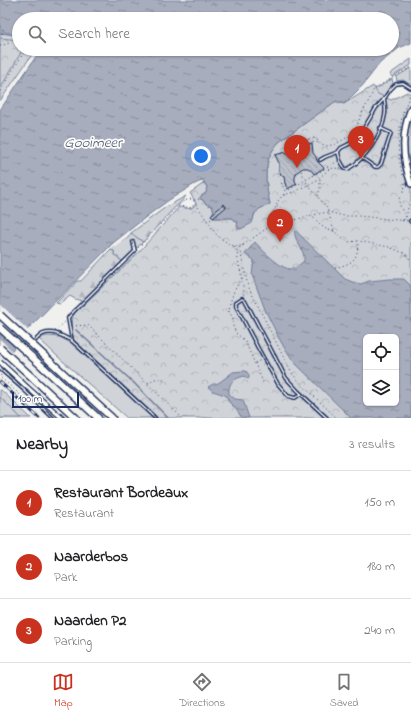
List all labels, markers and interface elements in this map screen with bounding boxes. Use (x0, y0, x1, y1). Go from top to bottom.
search box (12, 12, 399, 56)
icon: search (26, 23, 48, 45)
text: Search here (58, 23, 130, 45)
pin: 3 (348, 126, 374, 159)
water label: Gooimeer (64, 132, 124, 154)
pin: 1 (284, 135, 310, 168)
your location (191, 146, 211, 166)
pin: 2 (267, 209, 293, 242)
map controls (363, 334, 399, 406)
button: locate (363, 334, 399, 370)
button: layers (363, 370, 399, 406)
scale bar (12, 390, 79, 409)
text: 100 m (18, 391, 42, 407)
text: Nearby (16, 432, 68, 457)
text: 3 results (349, 435, 395, 454)
text: Restaurant Bordeaux (54, 482, 188, 504)
text: 1 (27, 493, 31, 512)
text: 150 m (364, 493, 395, 512)
text: Restaurant (54, 504, 114, 523)
text: Naarderbos (54, 546, 128, 568)
text: 2 (26, 557, 32, 576)
text: 180 m (367, 557, 395, 576)
text: Park (54, 568, 78, 587)
text: Naarden P2 (54, 610, 127, 632)
text: 3 (26, 621, 32, 640)
text: 240 m (364, 621, 395, 640)
text: Parking (54, 632, 92, 651)
tab: Map (52, 671, 74, 711)
tab: Directions (179, 671, 225, 711)
tab: Saved (330, 671, 359, 711)

